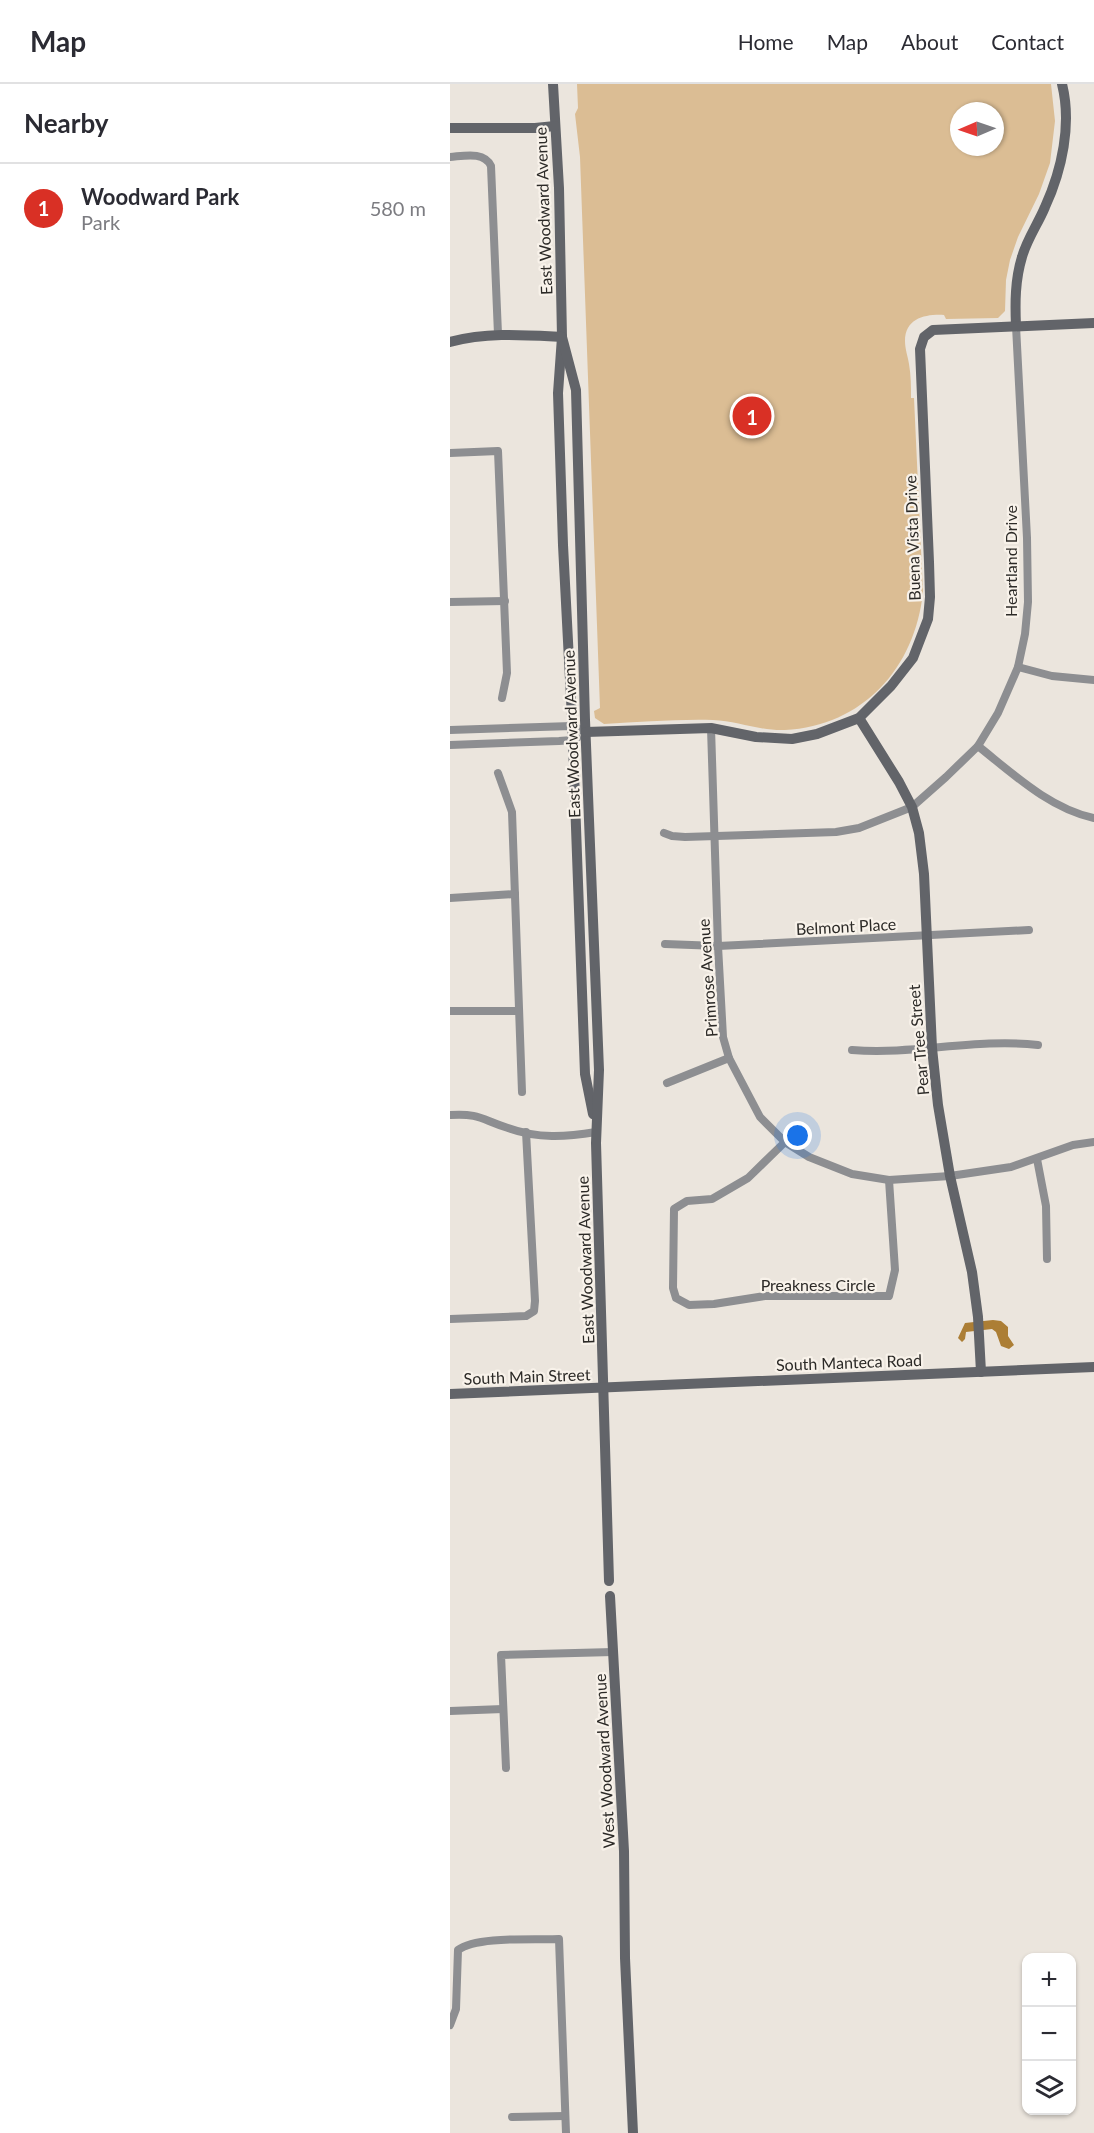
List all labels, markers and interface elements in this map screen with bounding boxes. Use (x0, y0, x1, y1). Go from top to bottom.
text: Map (30, 24, 86, 58)
text: Home (738, 29, 794, 54)
text: Map (827, 29, 868, 54)
text: About (901, 29, 958, 54)
text: Contact (991, 29, 1064, 54)
north arrow (950, 102, 1004, 156)
text: Nearby (24, 107, 109, 139)
street label: East Woodward Avenue (531, 127, 555, 295)
text: Woodward Park (81, 183, 239, 210)
text: 1 (38, 196, 49, 220)
text: 580 m (370, 196, 426, 220)
text: Park (81, 210, 120, 234)
pin: 1 (732, 394, 772, 438)
street label: Buena Vista Drive (900, 475, 924, 601)
street label: Heartland Drive (1001, 505, 1020, 617)
street label: East Woodward Avenue (559, 650, 583, 818)
street label: Belmont Place (795, 914, 897, 938)
street label: Primrose Avenue (693, 918, 721, 1038)
street label: Pear Tree Street (904, 984, 932, 1096)
your location (783, 1121, 812, 1150)
street label: East Woodward Avenue (573, 1176, 597, 1344)
street label: Preakness Circle (761, 1275, 875, 1294)
street label: South Manteca Road (776, 1350, 922, 1374)
street label: South Main Street (463, 1364, 591, 1388)
street label: West Woodward Avenue (590, 1673, 618, 1849)
map controls (1022, 1953, 1076, 2115)
button: + (1022, 1953, 1076, 2007)
button: − (1022, 2007, 1076, 2061)
button: layers (1022, 2061, 1076, 2115)

